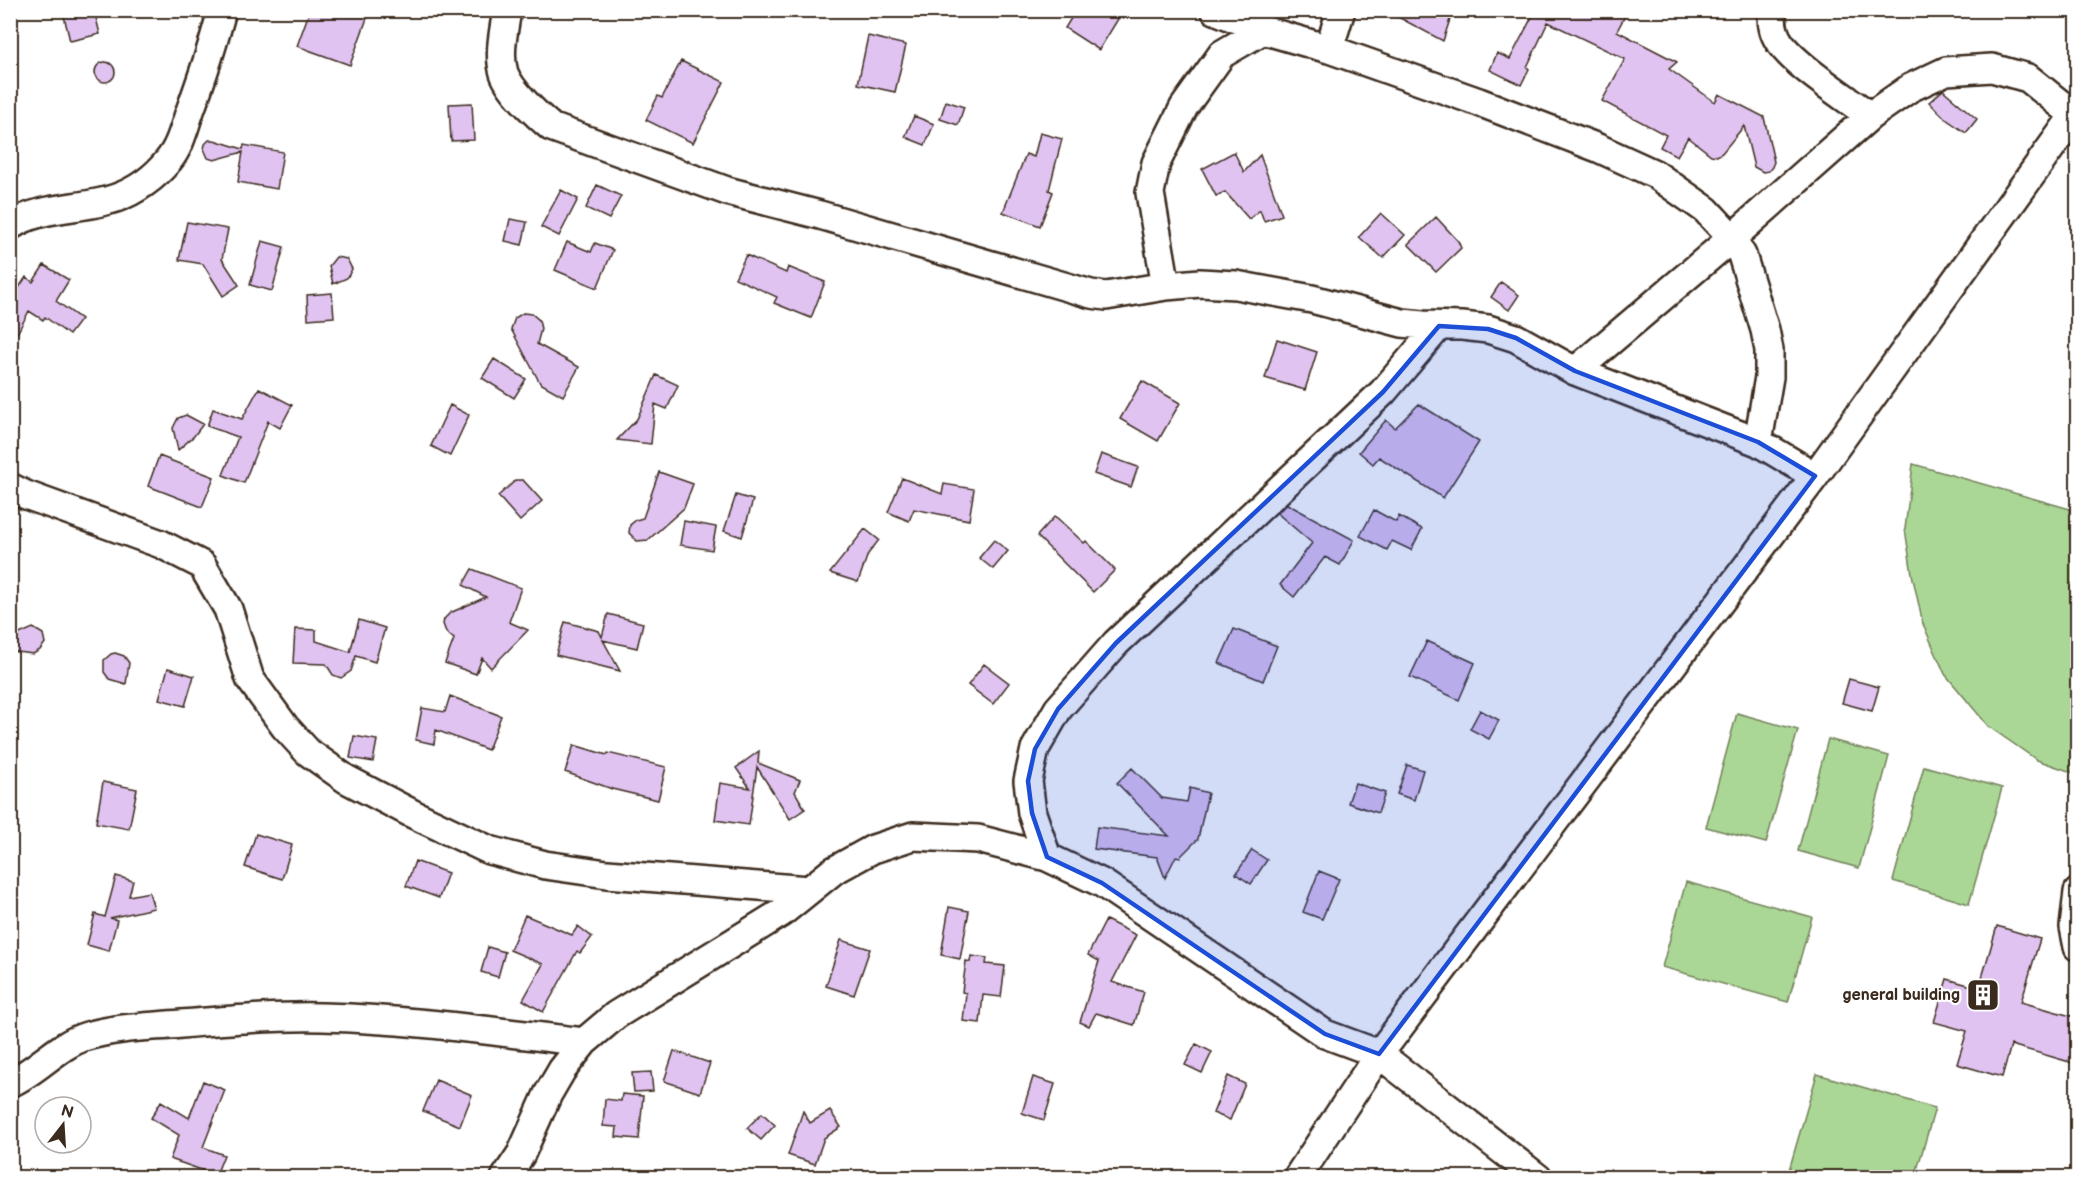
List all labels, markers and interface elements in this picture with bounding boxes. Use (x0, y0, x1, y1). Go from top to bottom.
building icon: general building (1965, 977, 2001, 1013)
place label: general building (1842, 986, 1960, 1005)
north arrow (33, 1095, 93, 1155)
text: N (58, 1101, 75, 1123)

